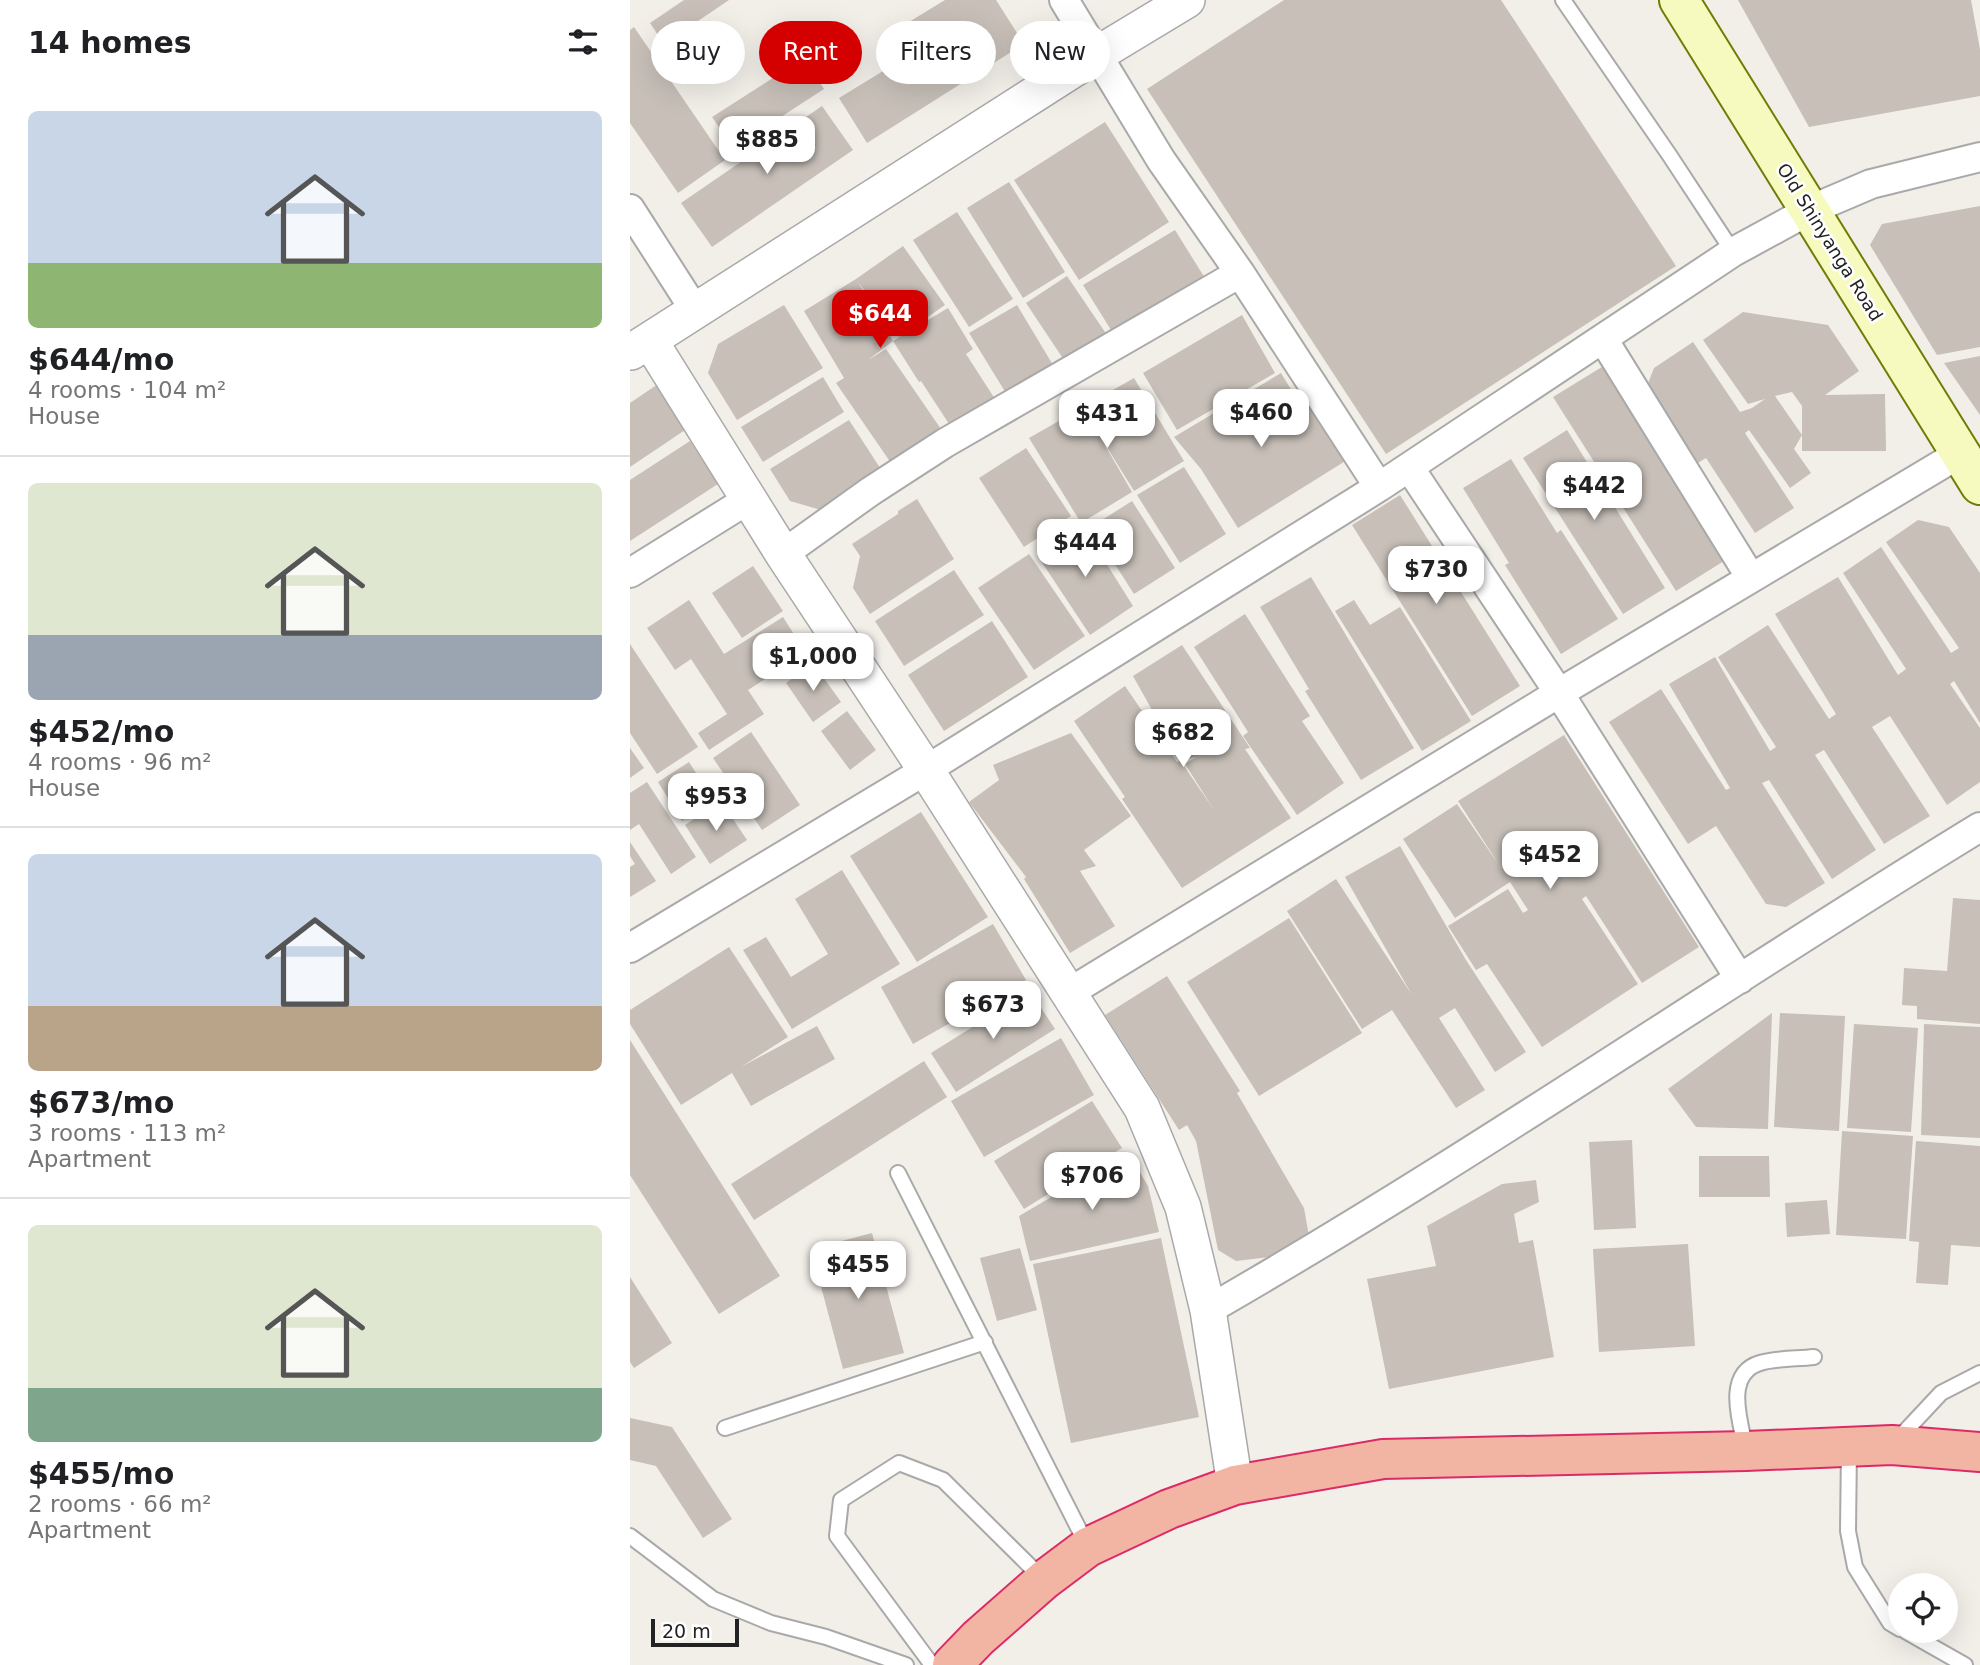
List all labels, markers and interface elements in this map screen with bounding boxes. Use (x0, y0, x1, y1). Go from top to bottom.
chip: Buy (651, 21, 745, 84)
chip: Rent (759, 21, 862, 84)
chip: Filters (876, 21, 996, 84)
chip: New (1010, 21, 1110, 84)
icon: filters (564, 23, 602, 61)
text: 14 homes (28, 25, 192, 60)
pin: $885 (726, 116, 808, 176)
text: $885 (735, 126, 799, 152)
icon: home (252, 156, 378, 282)
street label: Old Shinyanga Road (1773, 159, 1887, 325)
pin: $644 (839, 290, 921, 350)
text: $644 (848, 300, 912, 326)
text: $644/mo (28, 342, 174, 377)
text: 4 rooms · 104 m² (28, 377, 226, 403)
pin: $460 (1220, 390, 1302, 449)
pin: $431 (1066, 391, 1148, 450)
text: $460 (1229, 399, 1293, 425)
text: $431 (1075, 400, 1139, 426)
text: House (28, 403, 100, 429)
pin: $442 (1553, 462, 1635, 522)
text: $442 (1562, 472, 1626, 498)
pin: $444 (1044, 520, 1126, 579)
icon: home (252, 528, 378, 654)
text: $444 (1053, 529, 1117, 555)
pin: $730 (1395, 546, 1477, 606)
text: $730 (1404, 556, 1468, 582)
pin: $1,000 (756, 634, 870, 693)
text: $1,000 (769, 643, 857, 669)
pin: $682 (1142, 710, 1224, 769)
text: $452/mo (28, 714, 174, 749)
text: $682 (1151, 719, 1215, 745)
text: 4 rooms · 96 m² (28, 749, 212, 775)
pin: $953 (675, 774, 757, 833)
text: House (28, 775, 100, 801)
text: $953 (684, 783, 748, 809)
pin: $452 (1509, 832, 1591, 891)
text: $452 (1518, 841, 1582, 867)
icon: home (252, 899, 378, 1025)
pin: $673 (952, 982, 1034, 1041)
text: $673 (961, 991, 1025, 1017)
text: $673/mo (28, 1085, 174, 1120)
text: 3 rooms · 113 m² (28, 1120, 226, 1146)
text: Apartment (28, 1146, 151, 1172)
pin: $706 (1051, 1152, 1133, 1212)
text: $706 (1060, 1162, 1124, 1188)
pin: $455 (817, 1242, 899, 1301)
text: $455 (826, 1251, 890, 1277)
icon: home (252, 1270, 378, 1396)
text: $455/mo (28, 1456, 174, 1491)
text: 2 rooms · 66 m² (28, 1491, 212, 1517)
text: Apartment (28, 1517, 151, 1543)
map controls (1888, 1573, 1958, 1643)
button: locate (1888, 1573, 1958, 1643)
scale bar (651, 1616, 738, 1648)
text: 20 m (662, 1620, 711, 1642)

